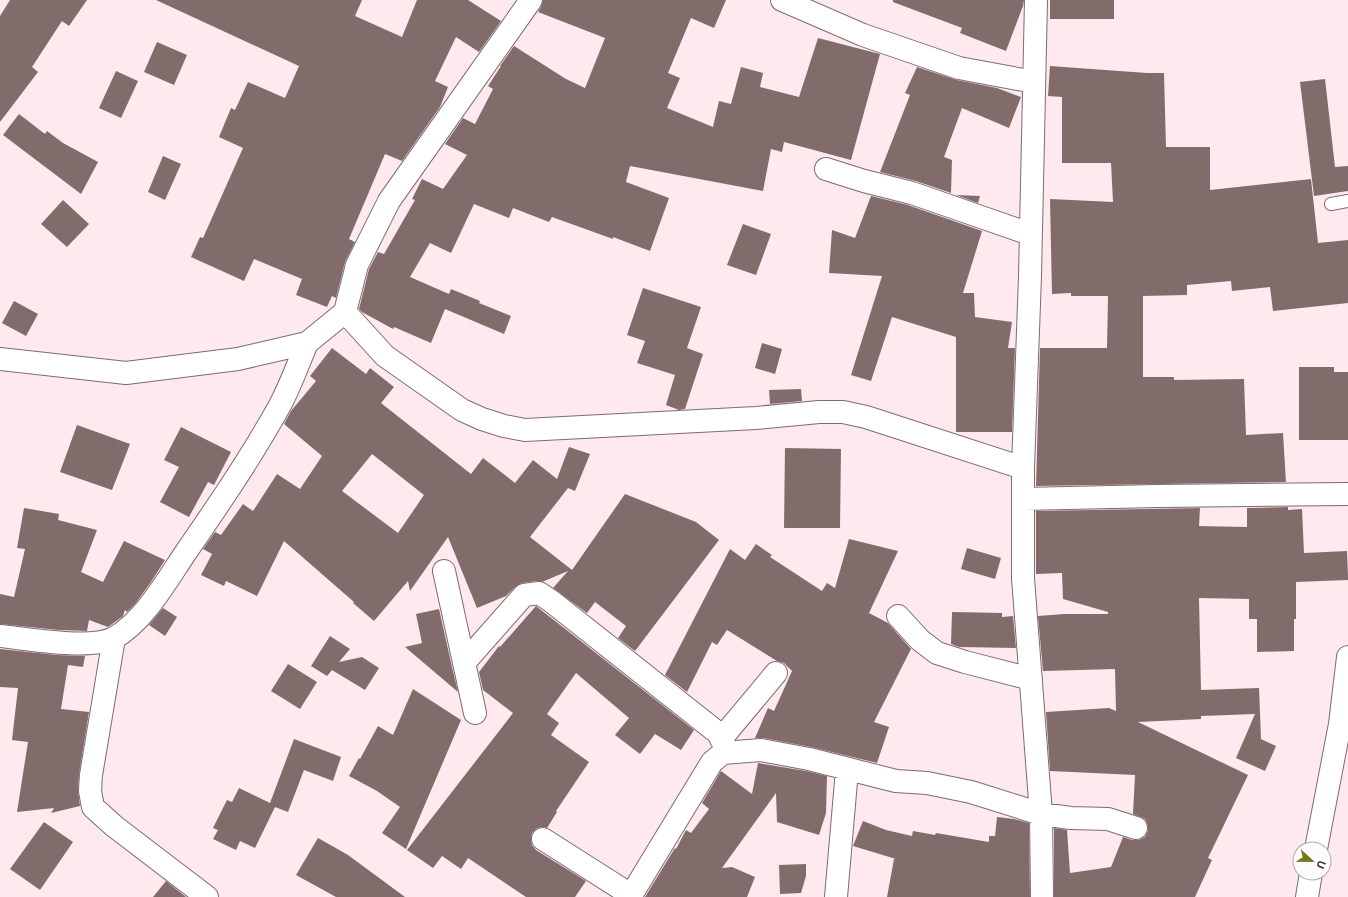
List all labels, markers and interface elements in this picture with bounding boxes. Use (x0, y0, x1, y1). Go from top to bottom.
north arrow (1292, 841, 1332, 881)
text: U (1313, 859, 1329, 871)

